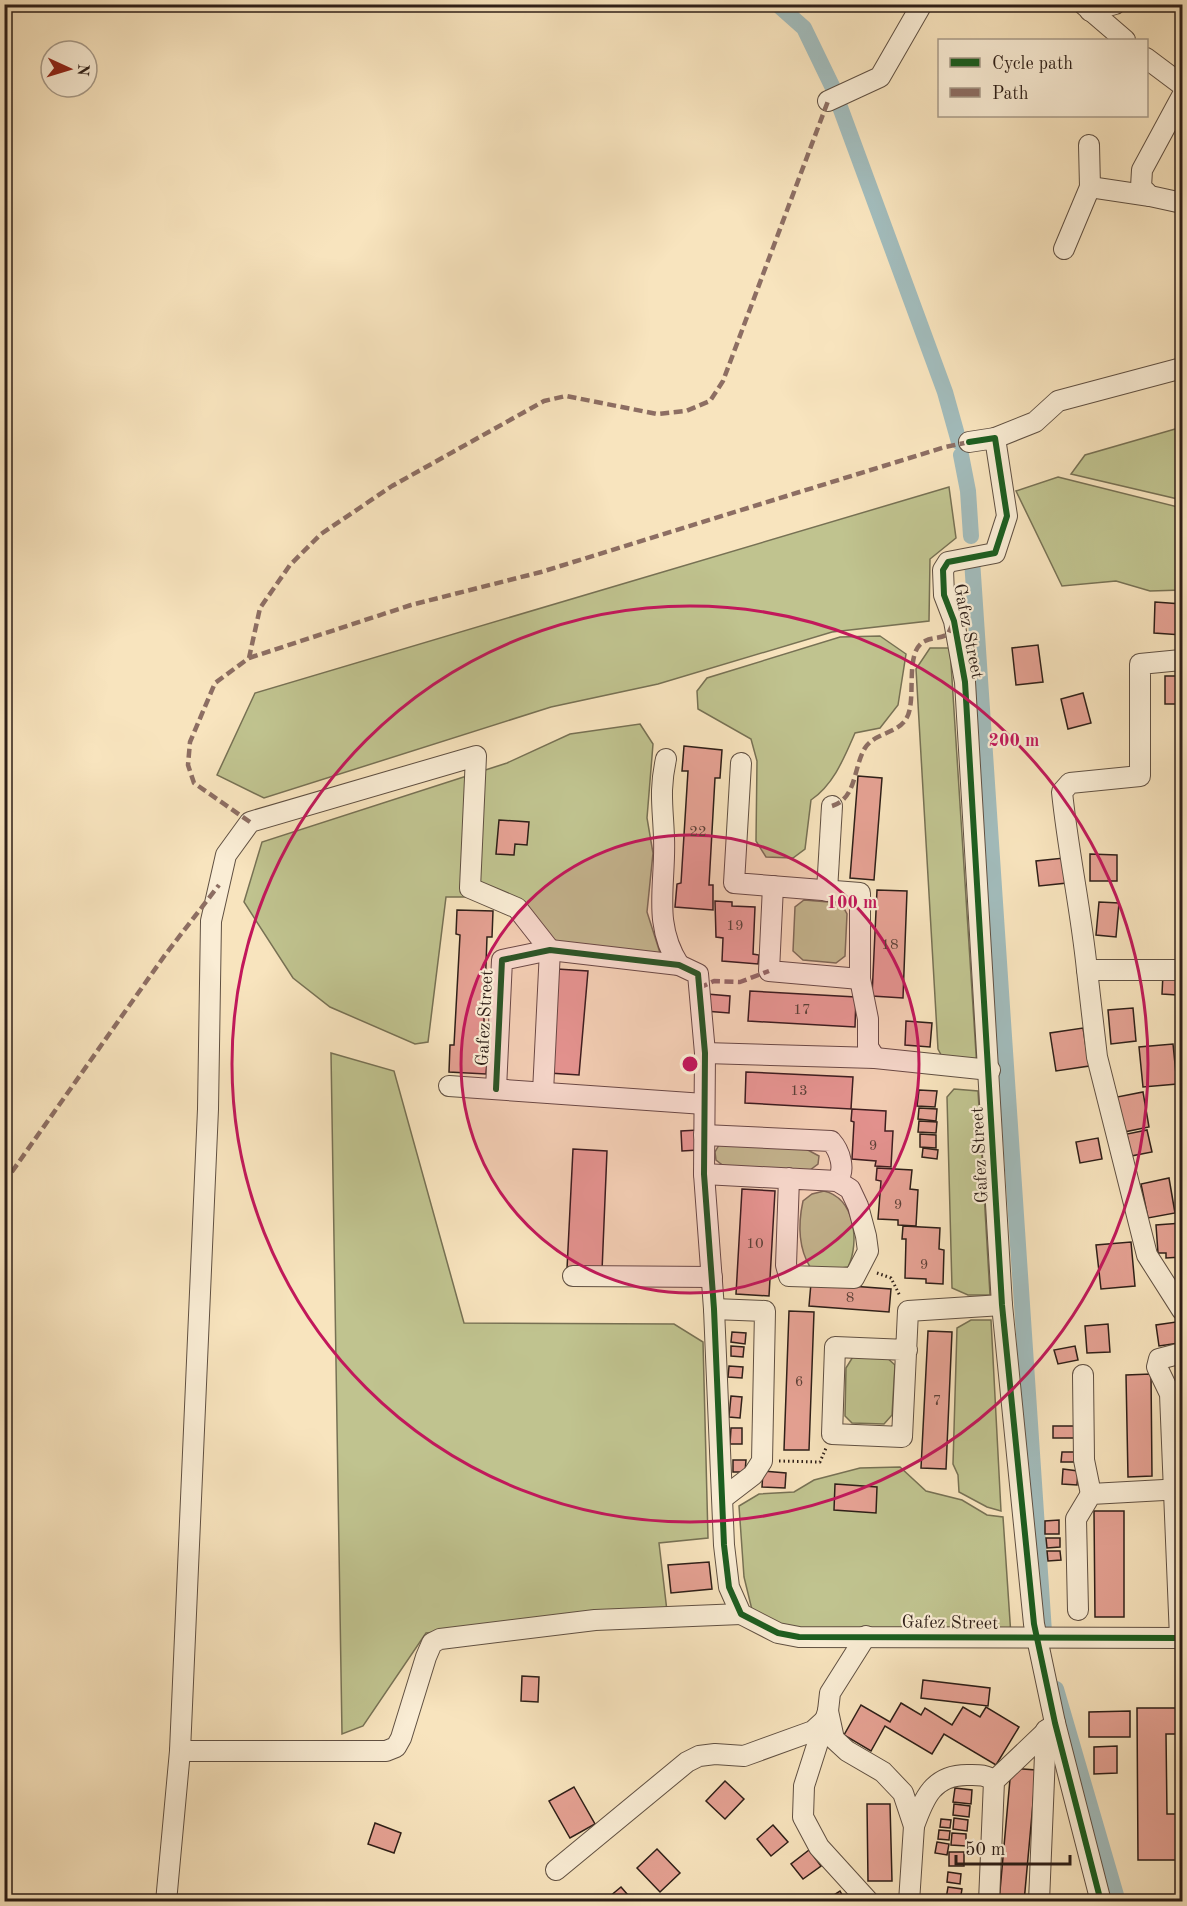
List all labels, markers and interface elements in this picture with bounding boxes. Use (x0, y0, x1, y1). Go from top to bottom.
north arrow (39, 39, 99, 99)
legend (938, 39, 1148, 117)
text: Cycle path (992, 55, 1073, 73)
text: N (74, 63, 90, 77)
text: Path (992, 85, 1029, 103)
street label: Gafez Street (950, 582, 986, 680)
text: 200 m (989, 732, 1039, 750)
house number: 22 (689, 825, 707, 840)
text: 100 m (827, 894, 877, 912)
house number: 19 (726, 919, 744, 934)
house number: 18 (881, 938, 899, 953)
street label: Gafez Street (473, 969, 497, 1067)
house number: 17 (793, 1003, 811, 1018)
centre of rings (680, 1054, 700, 1074)
house number: 13 (790, 1084, 808, 1099)
street label: Gafez Street (968, 1106, 992, 1204)
house number: 9 (869, 1139, 877, 1154)
house number: 9 (894, 1198, 902, 1213)
house number: 10 (746, 1237, 764, 1252)
house number: 9 (920, 1258, 928, 1273)
house number: 8 (846, 1291, 854, 1306)
house number: 6 (795, 1375, 803, 1390)
house number: 7 (933, 1394, 941, 1409)
street label: Gafez Street (901, 1613, 998, 1633)
scale bar (956, 1828, 1070, 1866)
text: 50 m (965, 1841, 1005, 1859)

